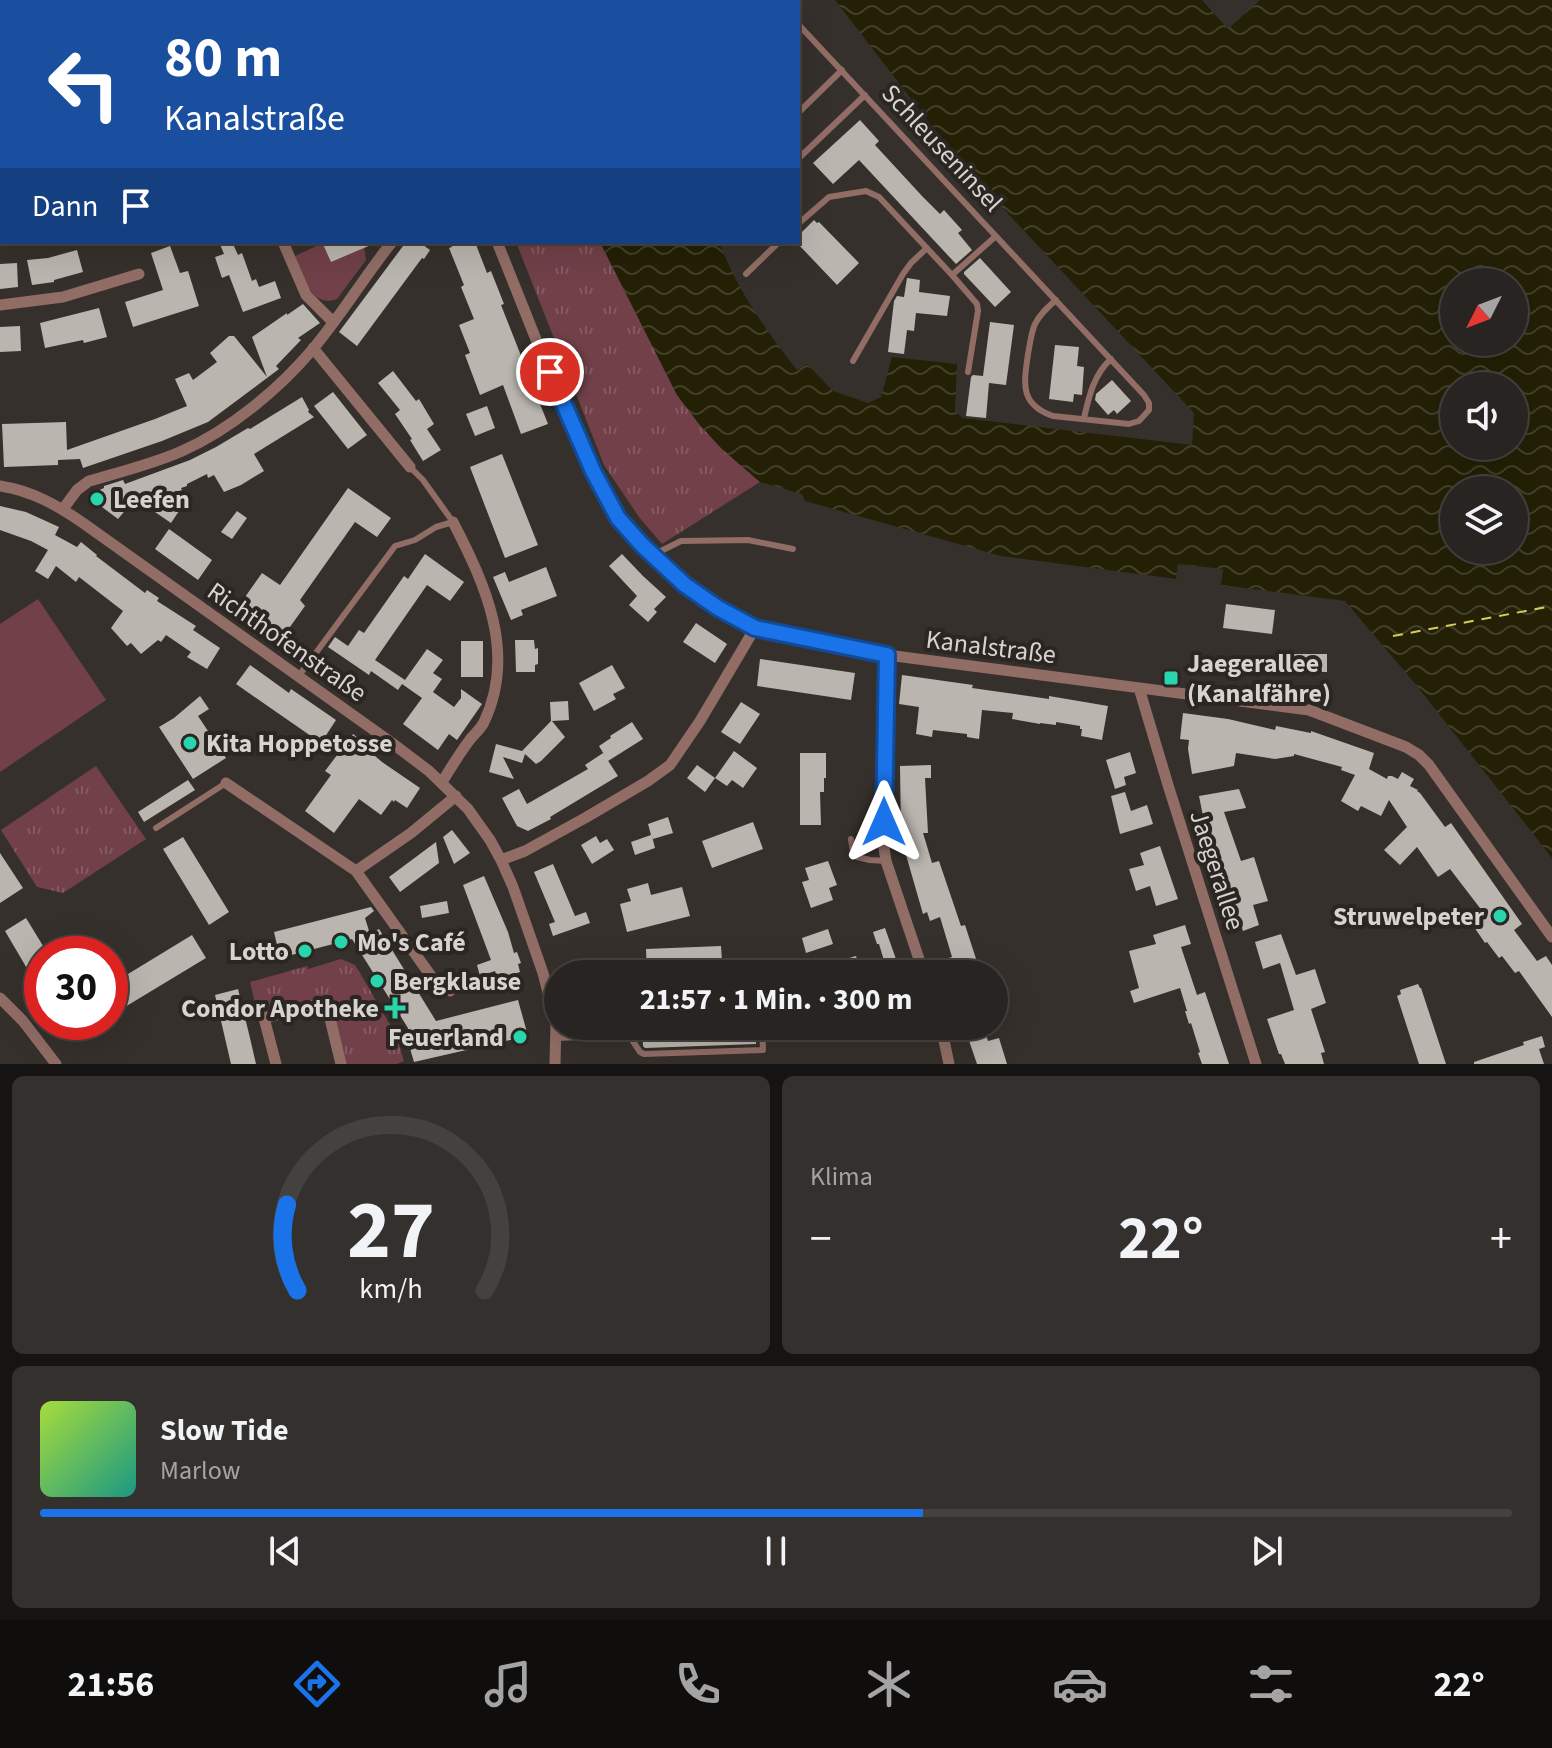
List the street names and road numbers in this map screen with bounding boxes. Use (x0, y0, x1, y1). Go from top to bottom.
street label: Schleuseninsel (873, 76, 1011, 220)
street label: Richthofenstraße (200, 573, 374, 711)
street label: Kanalstraße (924, 621, 1058, 673)
street label: Jaegerallee (1180, 805, 1254, 935)

